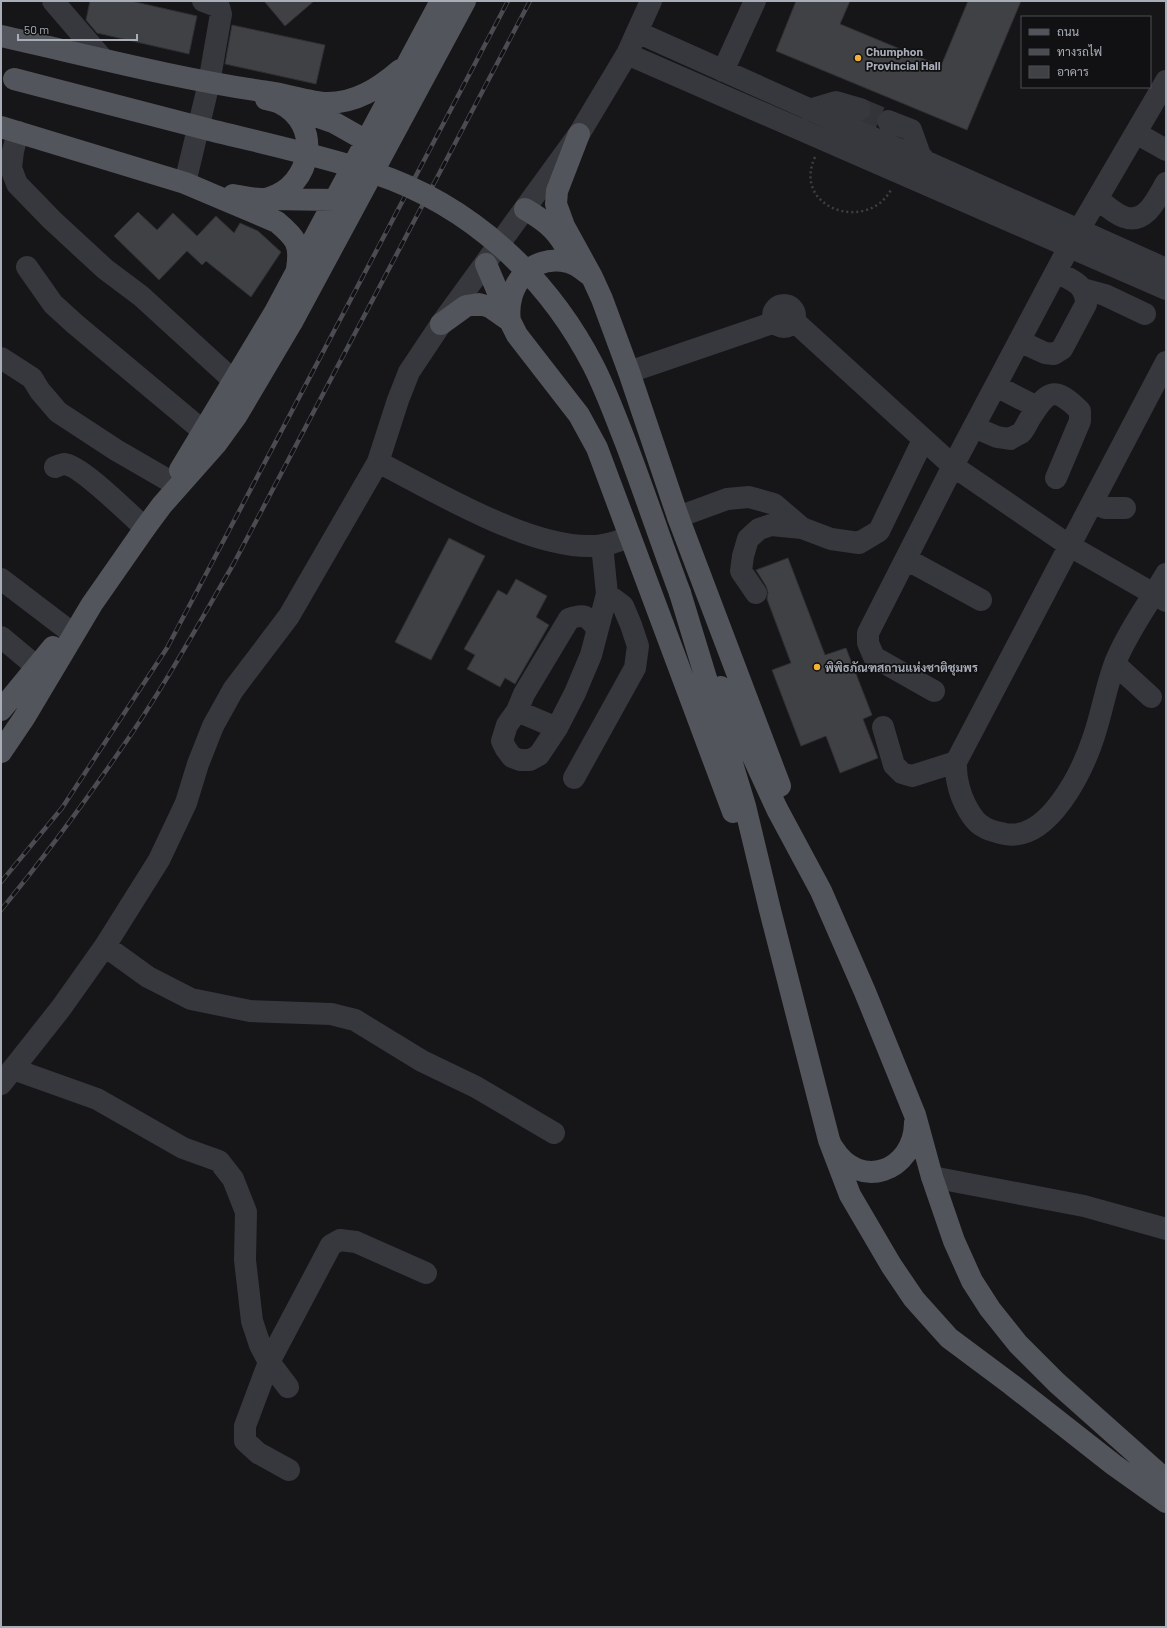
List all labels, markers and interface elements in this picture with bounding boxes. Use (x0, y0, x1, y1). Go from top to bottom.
scale bar (18, 16, 137, 42)
legend (1021, 16, 1151, 88)
text: 50 m (24, 22, 49, 36)
text: ถนน (1057, 24, 1080, 38)
place label: Chumphon Provincial Hall (866, 44, 941, 72)
text: ทางรถไฟ (1057, 44, 1102, 58)
marker: Chumphon Provincial Hall (853, 53, 863, 63)
text: อาคาร (1057, 64, 1089, 78)
place label: พิพิธภัณฑสถานแห่งชาติชุมพร (825, 660, 978, 676)
marker: พิพิธภัณฑสถานแห่งชาติชุมพร (812, 662, 822, 672)

